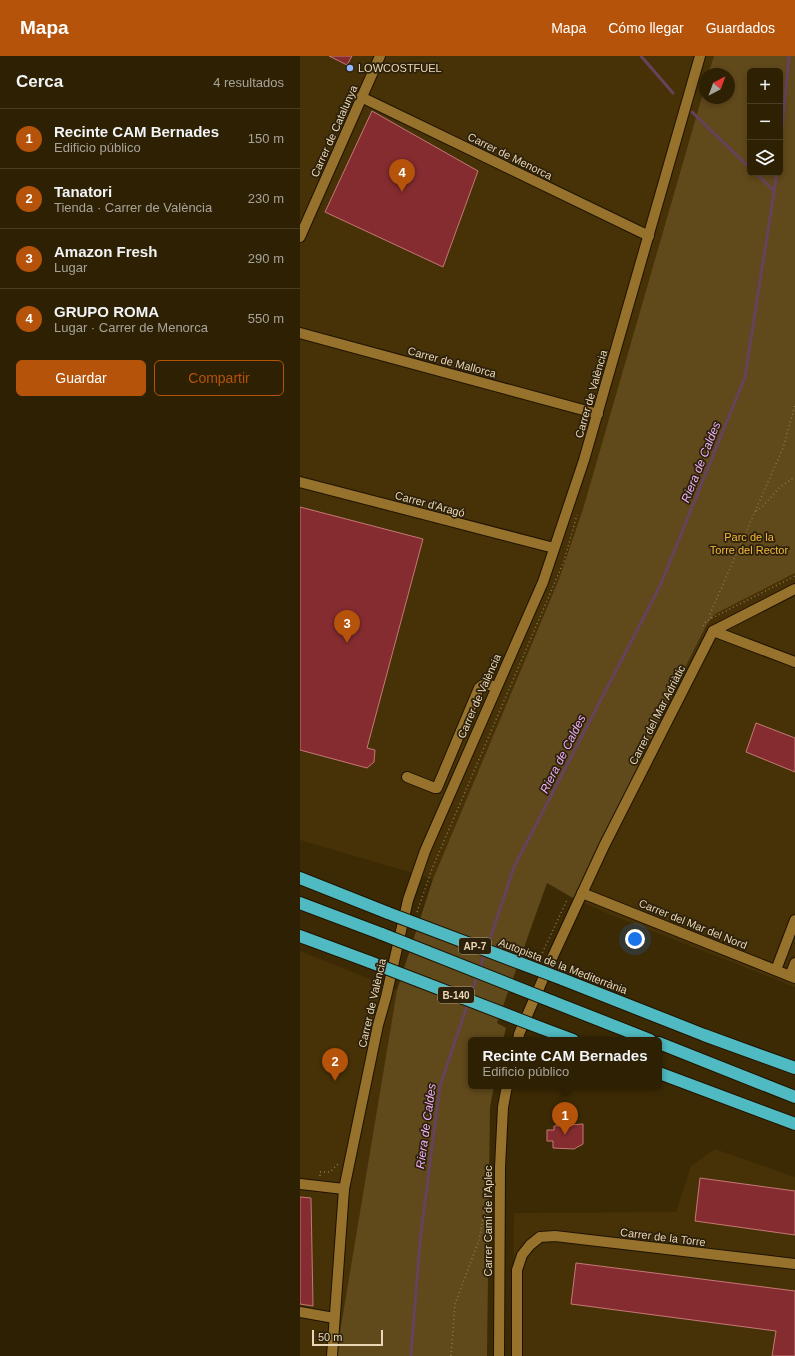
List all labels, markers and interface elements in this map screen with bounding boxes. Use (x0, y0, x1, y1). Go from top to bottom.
text: Mapa (20, 17, 69, 38)
text: Mapa (551, 20, 586, 36)
text: Cómo llegar (608, 20, 684, 36)
text: Guardados (706, 20, 775, 36)
place label: LOWCOSTFUEL (358, 62, 442, 74)
marker: LOWCOSTFUEL (345, 63, 355, 73)
north arrow (699, 68, 735, 104)
map controls (747, 68, 783, 176)
button: + (747, 68, 783, 104)
text: Cerca (16, 72, 63, 91)
text: 4 resultados (213, 75, 284, 90)
street label: Carrer de Catalunya (308, 83, 360, 179)
button: − (747, 104, 783, 140)
text: Recinte CAM Bernades (54, 123, 219, 140)
street label: Carrer de Menorca (466, 130, 555, 182)
text: 1 (25, 131, 33, 146)
text: 150 m (248, 131, 284, 146)
text: Edificio público (54, 140, 141, 155)
button: layers (747, 140, 783, 176)
pin: 4 (389, 159, 415, 192)
text: Tanatori (54, 183, 112, 200)
text: 2 (25, 191, 33, 206)
text: 230 m (248, 191, 284, 206)
text: Tienda · Carrer de València (54, 200, 212, 215)
text: Amazon Fresh (54, 243, 157, 260)
text: 3 (25, 251, 33, 266)
text: 290 m (248, 251, 284, 266)
text: Lugar (54, 260, 87, 275)
text: GRUPO ROMA (54, 303, 159, 320)
text: 4 (25, 311, 33, 326)
text: 550 m (248, 311, 284, 326)
text: Lugar · Carrer de Menorca (54, 320, 208, 335)
street label: Carrer de Mallorca (406, 344, 498, 380)
street label: Carrer de València (573, 348, 610, 439)
button: Guardar (16, 360, 146, 396)
button: Compartir (154, 360, 284, 396)
water label: Riera de Caldes (678, 419, 724, 505)
street label: Carrer d'Aragó (394, 489, 466, 519)
park label: Parc de la Torre del Rector (710, 531, 788, 556)
pin: 3 (334, 610, 360, 643)
street label: Carrer de València (455, 651, 503, 740)
street label: Carrer del Mar Adriàtic (627, 663, 688, 767)
water label: Riera de Caldes (537, 712, 589, 796)
street label: Carrer del Mar del Nord (637, 897, 749, 951)
your location (625, 929, 645, 949)
street label: Autopista de la Mediterrània (497, 936, 630, 996)
road number: AP-7 (459, 938, 491, 954)
street label: Carrer de València (356, 957, 388, 1049)
road number: B-140 (438, 987, 474, 1003)
popup (468, 1037, 662, 1089)
text: Recinte CAM Bernades (482, 1047, 648, 1064)
pin: 2 (322, 1048, 348, 1081)
text: Edificio público (482, 1064, 569, 1079)
water label: Riera de Caldes (413, 1082, 439, 1170)
pin: 1 (552, 1102, 578, 1135)
street label: Carrer Camí de l'Aplec (482, 1165, 494, 1276)
street label: Carrer de la Torre (620, 1226, 706, 1248)
scale bar (312, 1328, 383, 1347)
text: 50 m (318, 1331, 342, 1343)

